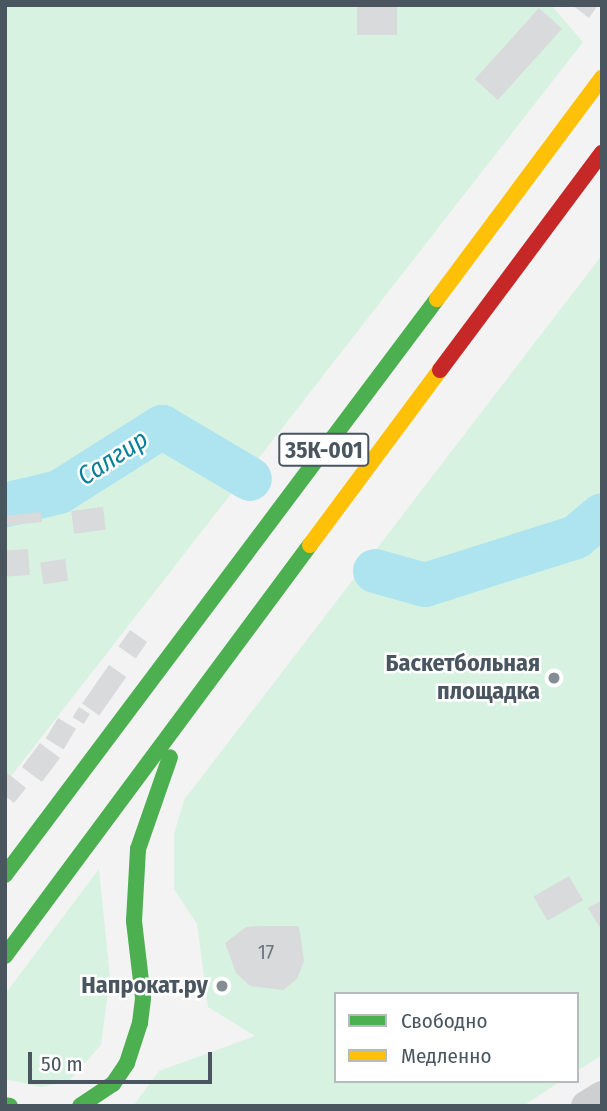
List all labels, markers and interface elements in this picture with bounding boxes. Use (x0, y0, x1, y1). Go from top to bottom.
water label: Салгир (72, 424, 154, 492)
road number: 35К-001 (277, 431, 371, 470)
place label: Баскетбольная площадка (385, 650, 540, 706)
marker: Баскетбольная площадка (546, 670, 562, 686)
house number: 17 (258, 939, 274, 965)
place label: Напрокат.ру (81, 972, 208, 1000)
marker: Напрокат.ру (214, 978, 230, 994)
legend (334, 992, 579, 1083)
text: Свободно (401, 1008, 487, 1034)
scale bar (32, 1038, 215, 1082)
text: Медленно (401, 1043, 491, 1069)
text: 50 m (41, 1051, 83, 1077)

